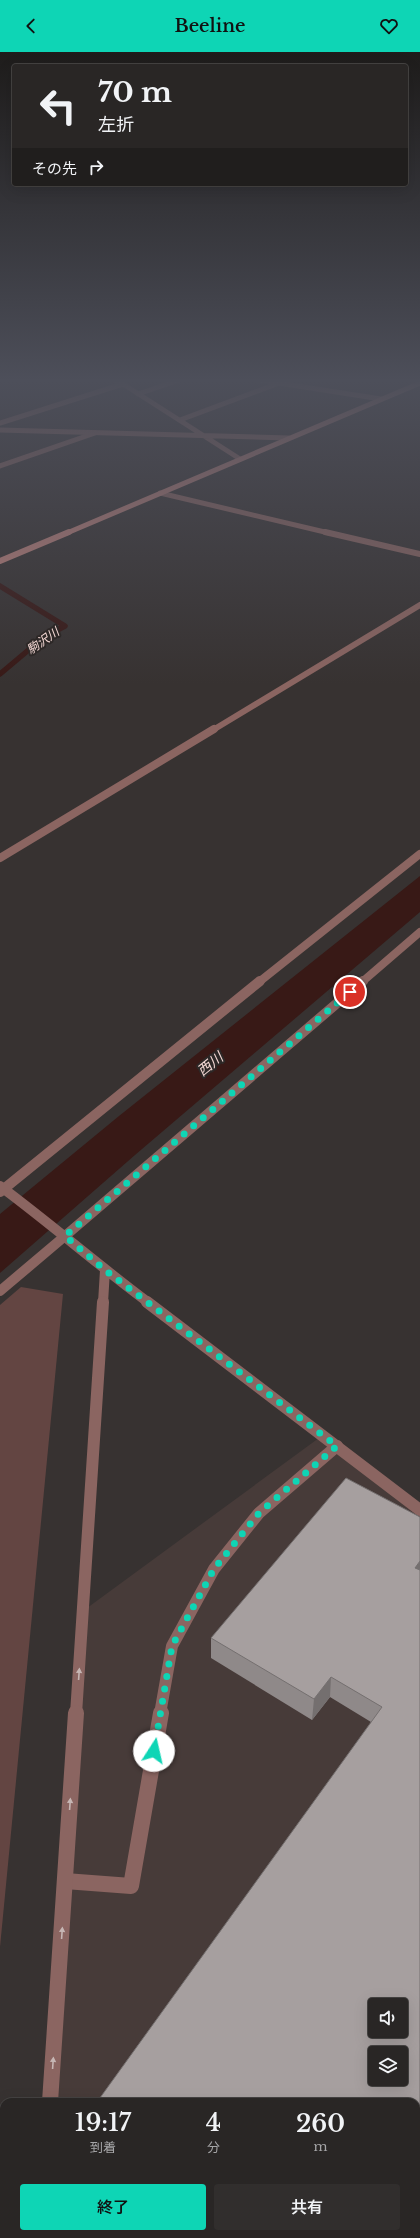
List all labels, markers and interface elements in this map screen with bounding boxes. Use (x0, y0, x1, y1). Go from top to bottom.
icon: back (20, 15, 42, 37)
text: Beeline (174, 15, 246, 37)
icon: heart (378, 15, 400, 37)
text: 70 m (98, 75, 172, 110)
icon: left (32, 80, 84, 132)
text: 左折 (98, 114, 134, 136)
icon: right (85, 156, 107, 178)
text: その先 (32, 159, 77, 178)
water label: 駒沢川 (24, 623, 63, 657)
pin (333, 975, 367, 1009)
icon: arrive (339, 981, 361, 1003)
water label: 西川 (193, 1047, 228, 1080)
one-way arrow (75, 1668, 82, 1680)
position arrow (133, 1730, 175, 1772)
one-way arrow (67, 1798, 74, 1810)
one-way arrow (58, 1927, 65, 1939)
map controls (368, 1998, 408, 2086)
button: sound (368, 1998, 408, 2038)
button: layers (368, 2046, 408, 2086)
one-way arrow (49, 2057, 56, 2069)
text: 19:17 (75, 2108, 131, 2137)
text: 4 (206, 2108, 221, 2137)
text: 260 (296, 2109, 345, 2138)
text: m (314, 2138, 328, 2155)
text: 到着 (90, 2139, 116, 2156)
text: 分 (207, 2139, 220, 2156)
button: 終了 (20, 2184, 206, 2230)
button: 共有 (214, 2184, 400, 2230)

